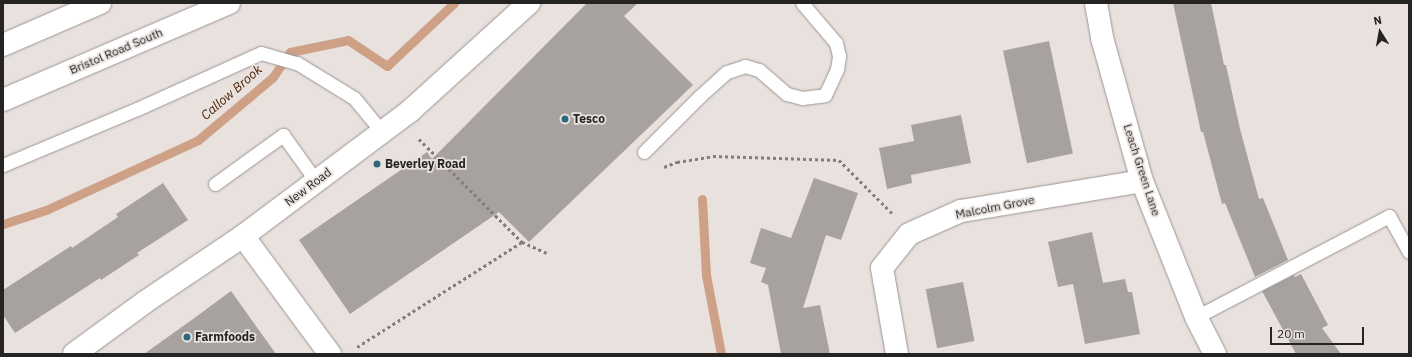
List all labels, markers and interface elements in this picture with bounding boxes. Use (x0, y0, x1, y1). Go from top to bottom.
north arrow (1360, 12, 1400, 52)
text: N (1372, 13, 1383, 28)
street label: Bristol Road South (67, 25, 165, 77)
water label: Callow Brook (198, 62, 266, 124)
place label: Tesco (573, 112, 605, 126)
marker: Tesco (560, 114, 570, 124)
street label: Leach Green Lane (1120, 122, 1164, 218)
place label: Beverley Road (385, 157, 466, 171)
marker: Beverley Road (372, 159, 382, 169)
street label: New Road (282, 165, 334, 209)
street label: Malcolm Grove (954, 192, 1036, 222)
scale bar (1272, 319, 1366, 345)
text: 20 m (1277, 326, 1305, 341)
place label: Farmfoods (195, 330, 255, 344)
marker: Farmfoods (182, 332, 192, 342)

